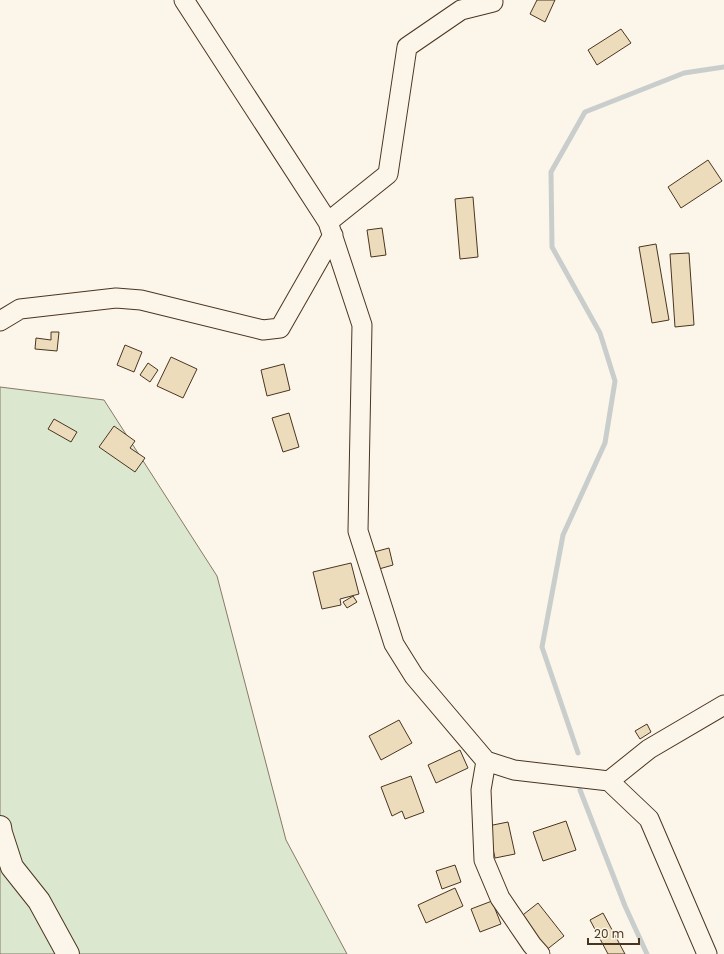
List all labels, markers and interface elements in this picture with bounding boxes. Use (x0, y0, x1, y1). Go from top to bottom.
scale bar (588, 920, 639, 946)
text: 20 m (594, 925, 624, 942)

